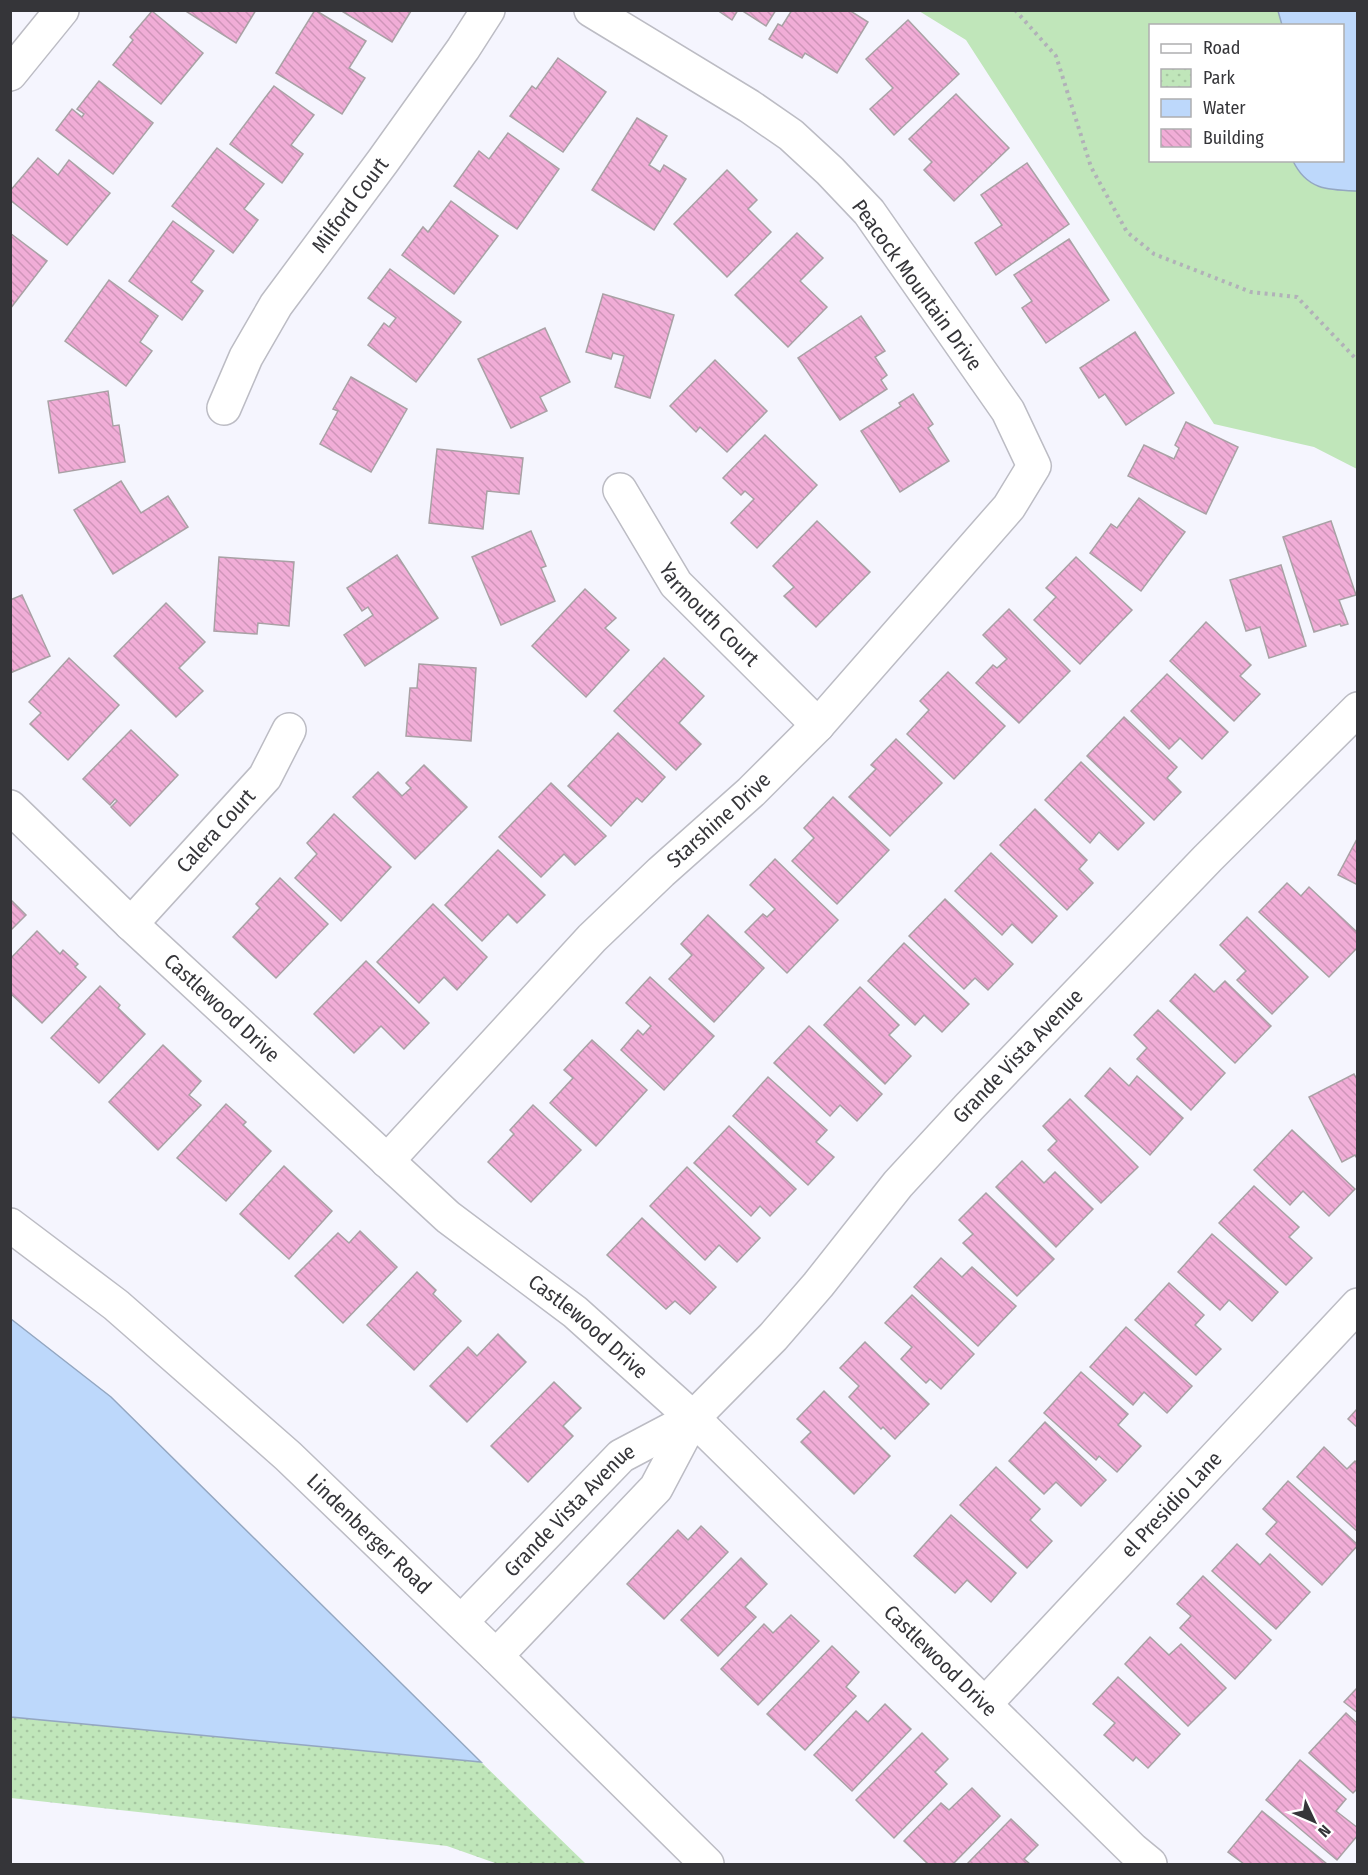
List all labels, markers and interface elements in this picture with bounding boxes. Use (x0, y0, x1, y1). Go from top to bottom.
legend (1149, 24, 1344, 162)
text: Road (1203, 37, 1240, 59)
text: Park (1203, 67, 1236, 89)
text: Water (1203, 97, 1246, 119)
text: Building (1203, 127, 1264, 149)
street label: Milford Court (306, 152, 394, 258)
street label: Peacock Mountain Drive (846, 194, 988, 376)
street label: Yarmouth Court (653, 558, 764, 672)
street label: Starshine Drive (662, 767, 776, 874)
street label: Calera Court (171, 783, 261, 878)
street label: Castlewood Drive (158, 948, 285, 1068)
street label: Grande Vista Avenue (947, 983, 1088, 1129)
street label: Castlewood Drive (523, 1269, 653, 1384)
street label: Grande Vista Avenue (499, 1438, 639, 1582)
street label: el Presidio Lane (1115, 1446, 1227, 1563)
street label: Lindenberger Road (301, 1468, 437, 1600)
street label: Castlewood Drive (878, 1600, 1003, 1722)
north arrow (1284, 1791, 1344, 1851)
text: N (1314, 1821, 1335, 1841)

